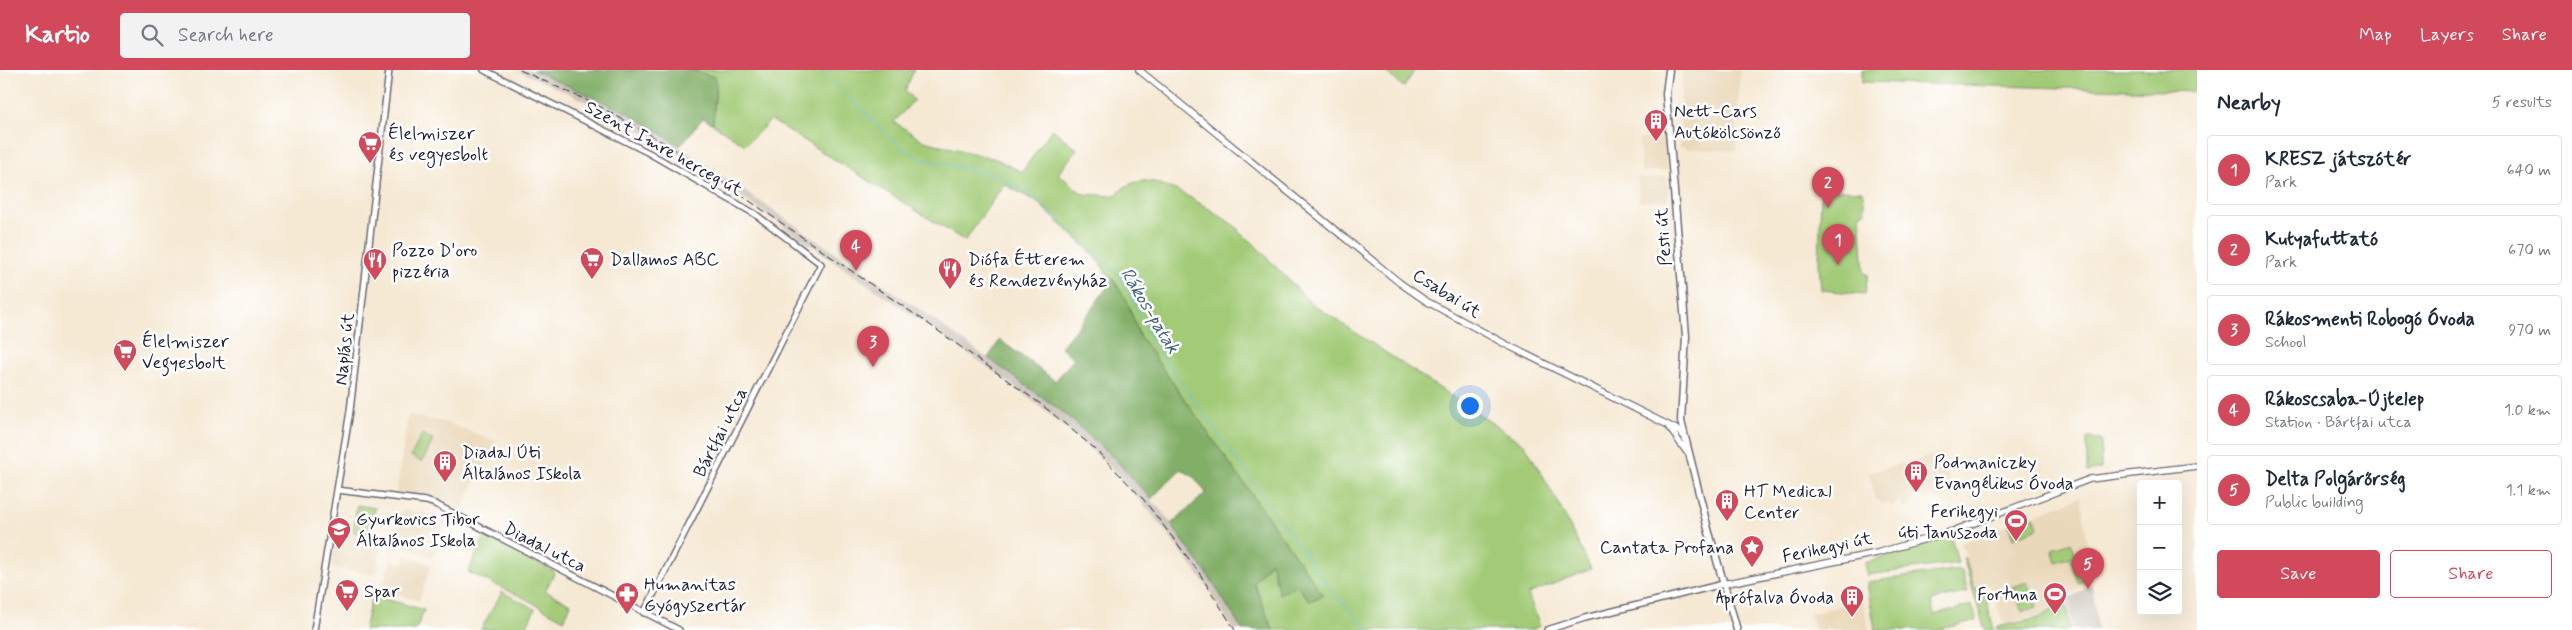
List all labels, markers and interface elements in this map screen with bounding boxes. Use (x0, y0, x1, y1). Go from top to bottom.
search box (120, 13, 470, 58)
text: Kartio (25, 20, 90, 51)
icon: search (138, 21, 166, 49)
text: Search here (178, 23, 274, 48)
text: Map (2359, 23, 2392, 47)
text: Layers (2420, 23, 2474, 47)
text: Share (2502, 23, 2547, 47)
text: Nearby (2217, 89, 2281, 117)
text: 5 results (2492, 92, 2552, 113)
street label: Szent Imre herceg út (580, 95, 747, 203)
place label: Nett-Cars Autókölcsönző (1674, 100, 1781, 145)
building icon: Nett-Cars Autókölcsönző (1643, 108, 1669, 142)
place label: Élelmiszer és vegyesbolt (388, 122, 488, 168)
supermarket icon: Élelmiszer és vegyesbolt (357, 130, 383, 164)
text: KRESZ játszótér (2265, 147, 2411, 172)
text: 1 (2230, 160, 2238, 181)
text: 640 m (2506, 160, 2551, 181)
pin: 2 (1812, 167, 1844, 208)
text: Park (2265, 172, 2297, 193)
street label: Pesti út (1650, 207, 1678, 267)
pin: 1 (1822, 224, 1854, 265)
text: Kutyafuttató (2265, 227, 2378, 252)
pin: 4 (840, 230, 872, 271)
place label: Pozzo D'oro pizzéria (392, 239, 477, 284)
text: 2 (2230, 240, 2238, 261)
text: 670 m (2508, 240, 2551, 261)
supermarket icon: Dallamos ABC (579, 246, 605, 280)
restaurant icon: Pozzo D'oro pizzéria (362, 247, 388, 281)
place label: Dallamos ABC (610, 248, 719, 272)
place label: Diófa Étterem és Rendezvényház (968, 248, 1107, 293)
text: Park (2265, 252, 2297, 273)
restaurant icon: Diófa Étterem és Rendezvényház (937, 256, 963, 290)
water label: Rákos-patak (1114, 263, 1186, 359)
street label: Csabai út (1408, 263, 1486, 324)
text: Rákosmenti Robogó Óvoda (2265, 307, 2475, 332)
street label: Naplás út (329, 311, 361, 386)
text: 3 (2230, 320, 2238, 341)
text: 970 m (2508, 320, 2551, 341)
pin: 3 (857, 326, 889, 367)
place label: Élelmiszer Vegyesbolt (142, 330, 229, 377)
text: School (2265, 332, 2306, 353)
supermarket icon: Élelmiszer Vegyesbolt (112, 338, 138, 372)
street label: Bártfai utca (688, 384, 754, 481)
text: Rákoscsaba-Újtelep (2265, 387, 2424, 412)
your location (1457, 393, 1483, 419)
text: 4 (2229, 400, 2239, 421)
text: 1.0 km (2504, 400, 2551, 421)
text: Station · Bártfai utca (2265, 412, 2412, 433)
place label: Diadal Úti Általános Iskola (462, 441, 582, 486)
building icon: Diadal Úti Általános Iskola (432, 449, 458, 483)
place label: Podmaniczky Evangélikus Óvoda (1934, 451, 2074, 497)
building icon: Podmaniczky Evangélikus Óvoda (1903, 459, 1929, 493)
text: Delta Polgárőrség (2265, 467, 2406, 492)
place label: HT Medical Center (1744, 480, 1832, 525)
map controls (2137, 480, 2182, 615)
button: + (2137, 480, 2182, 525)
text: 5 (2229, 480, 2239, 501)
text: 1.1 km (2506, 480, 2551, 501)
building icon: HT Medical Center (1714, 488, 1740, 522)
text: Public building (2265, 492, 2364, 513)
place label: Ferihegyi úti Tanuszoda (1898, 500, 1998, 545)
place label: Gyurkovics Tibor Általános Iskola (356, 508, 480, 553)
sports icon: Ferihegyi úti Tanuszoda (2003, 508, 2029, 542)
school or university icon: Gyurkovics Tibor Általános Iskola (326, 516, 352, 550)
street label: Diadal utca (499, 517, 590, 579)
button: − (2137, 525, 2182, 570)
street label: Ferihegyi út (1780, 527, 1875, 569)
place icon: Cantata Profana (1739, 534, 1765, 568)
place label: Cantata Profana (1600, 536, 1734, 560)
pin: 5 (2072, 548, 2104, 589)
button: Save (2217, 550, 2380, 598)
button: Share (2390, 550, 2552, 598)
button: layers (2137, 570, 2182, 615)
place label: Humanitas Gyógyszertár (644, 573, 747, 618)
supermarket icon: Spar (334, 578, 360, 612)
place label: Spar (364, 580, 400, 604)
pharmacy icon: Humanitas Gyógyszertár (614, 581, 640, 615)
sports icon: Fortuna (2042, 581, 2068, 615)
place label: Fortuna (1977, 583, 2038, 607)
building icon: Aprófalva Óvoda (1839, 584, 1865, 618)
place label: Aprófalva Óvoda (1716, 586, 1834, 611)

